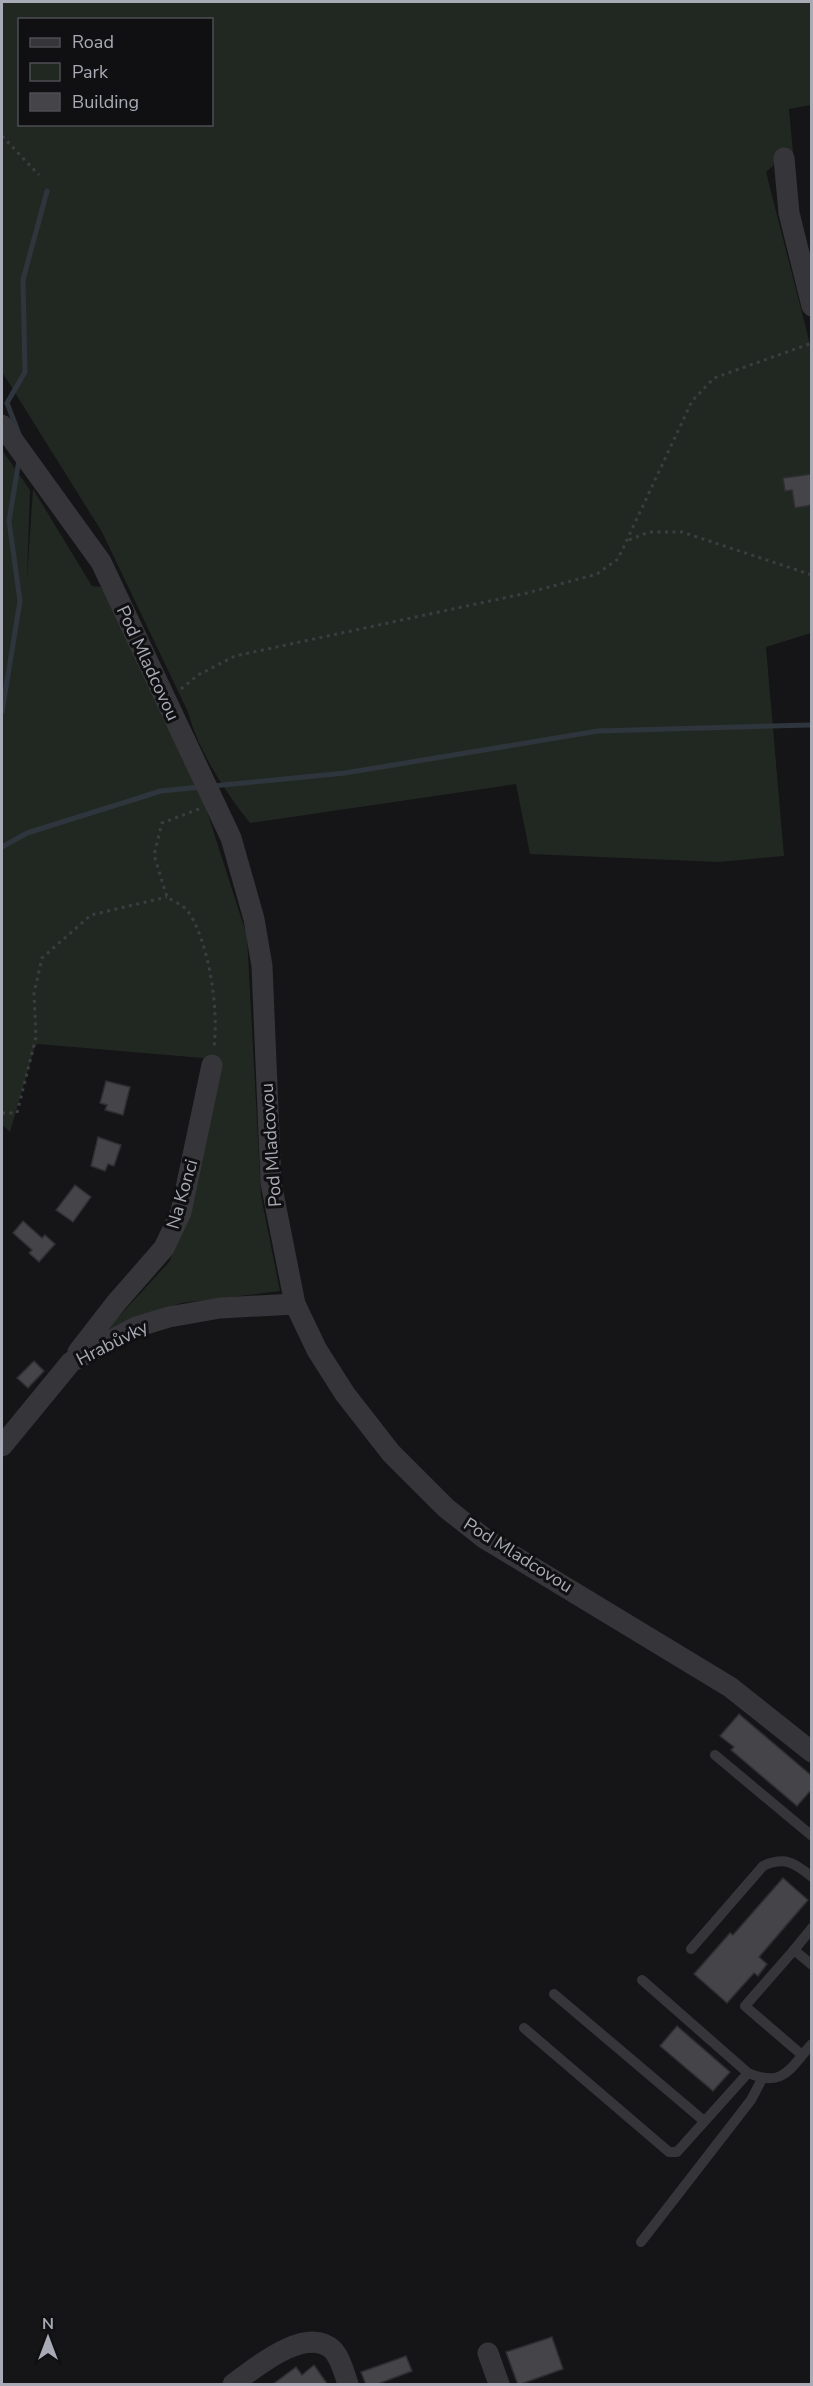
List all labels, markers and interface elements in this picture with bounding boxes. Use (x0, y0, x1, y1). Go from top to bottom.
legend (18, 18, 213, 126)
text: Road (72, 30, 114, 54)
text: Park (72, 60, 109, 84)
text: Building (72, 90, 139, 114)
street label: Pod Mladcovou (111, 602, 185, 724)
street label: Pod Mladcovou (255, 1082, 287, 1208)
street label: Na Konci (161, 1156, 203, 1232)
street label: Hrabůvky (72, 1314, 153, 1371)
street label: Pod Mladcovou (459, 1512, 577, 1598)
north arrow (18, 2308, 78, 2368)
text: N (42, 2313, 54, 2335)

